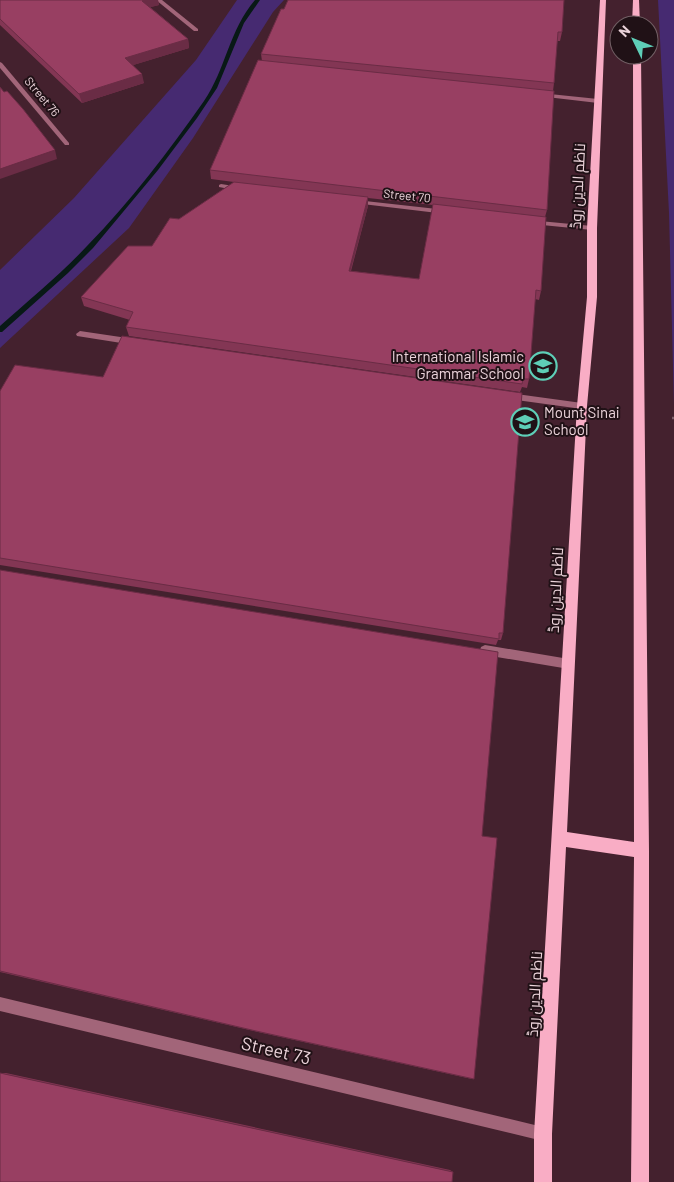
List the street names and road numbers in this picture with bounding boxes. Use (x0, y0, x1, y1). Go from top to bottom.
street label: Street 76 (22, 74, 63, 119)
street label: ناظم الدین روڈ (566, 143, 590, 229)
street label: Street 70 (383, 186, 432, 204)
street label: ناظم الدین روڈ (544, 547, 568, 633)
street label: ناظم الدین روڈ (523, 951, 547, 1037)
street label: Street 73 (239, 1031, 313, 1069)

